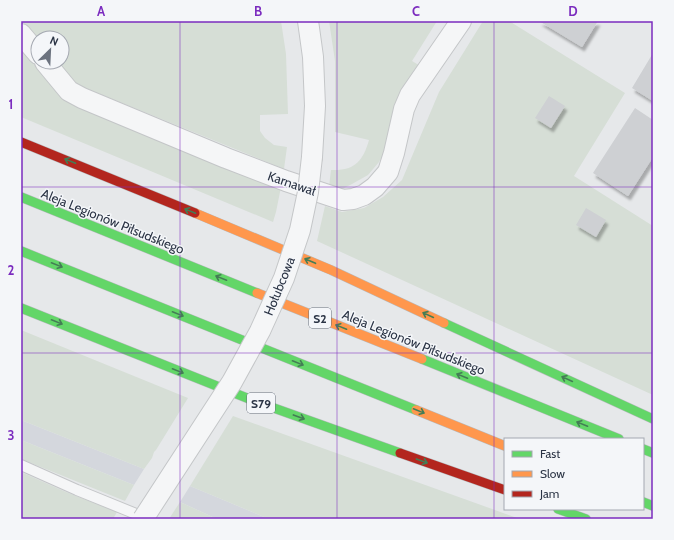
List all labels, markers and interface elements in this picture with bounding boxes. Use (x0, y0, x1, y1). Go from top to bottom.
text: A (97, 3, 106, 19)
text: B (254, 3, 262, 19)
text: C (412, 3, 420, 19)
text: D (568, 3, 578, 19)
north arrow (30, 30, 70, 70)
text: N (48, 33, 60, 49)
text: 1 (9, 96, 13, 112)
one-way arrow (64, 157, 76, 165)
street label: Karnawał (266, 167, 318, 199)
street label: Aleja Legionów Piłsudskiego (39, 185, 187, 258)
one-way arrow (184, 206, 196, 214)
street label: Hołubcowa (260, 254, 298, 318)
one-way arrow (304, 257, 316, 264)
text: 2 (8, 262, 15, 278)
one-way arrow (51, 262, 63, 270)
one-way arrow (215, 274, 227, 282)
street label: Aleja Legionów Piłsudskiego (340, 306, 488, 379)
road number: S2 (309, 308, 331, 328)
one-way arrow (171, 311, 183, 318)
one-way arrow (422, 311, 434, 318)
one-way arrow (51, 319, 63, 327)
one-way arrow (336, 323, 348, 331)
one-way arrow (292, 359, 304, 367)
one-way arrow (171, 367, 183, 375)
one-way arrow (456, 371, 468, 379)
one-way arrow (561, 375, 573, 382)
road number: S79 (247, 393, 275, 413)
one-way arrow (412, 408, 424, 416)
one-way arrow (293, 414, 306, 421)
one-way arrow (577, 420, 589, 428)
text: 3 (7, 427, 15, 443)
legend (504, 438, 644, 510)
text: Fast (540, 446, 560, 461)
one-way arrow (415, 457, 427, 465)
text: Slow (540, 466, 565, 481)
text: Jam (539, 486, 559, 501)

